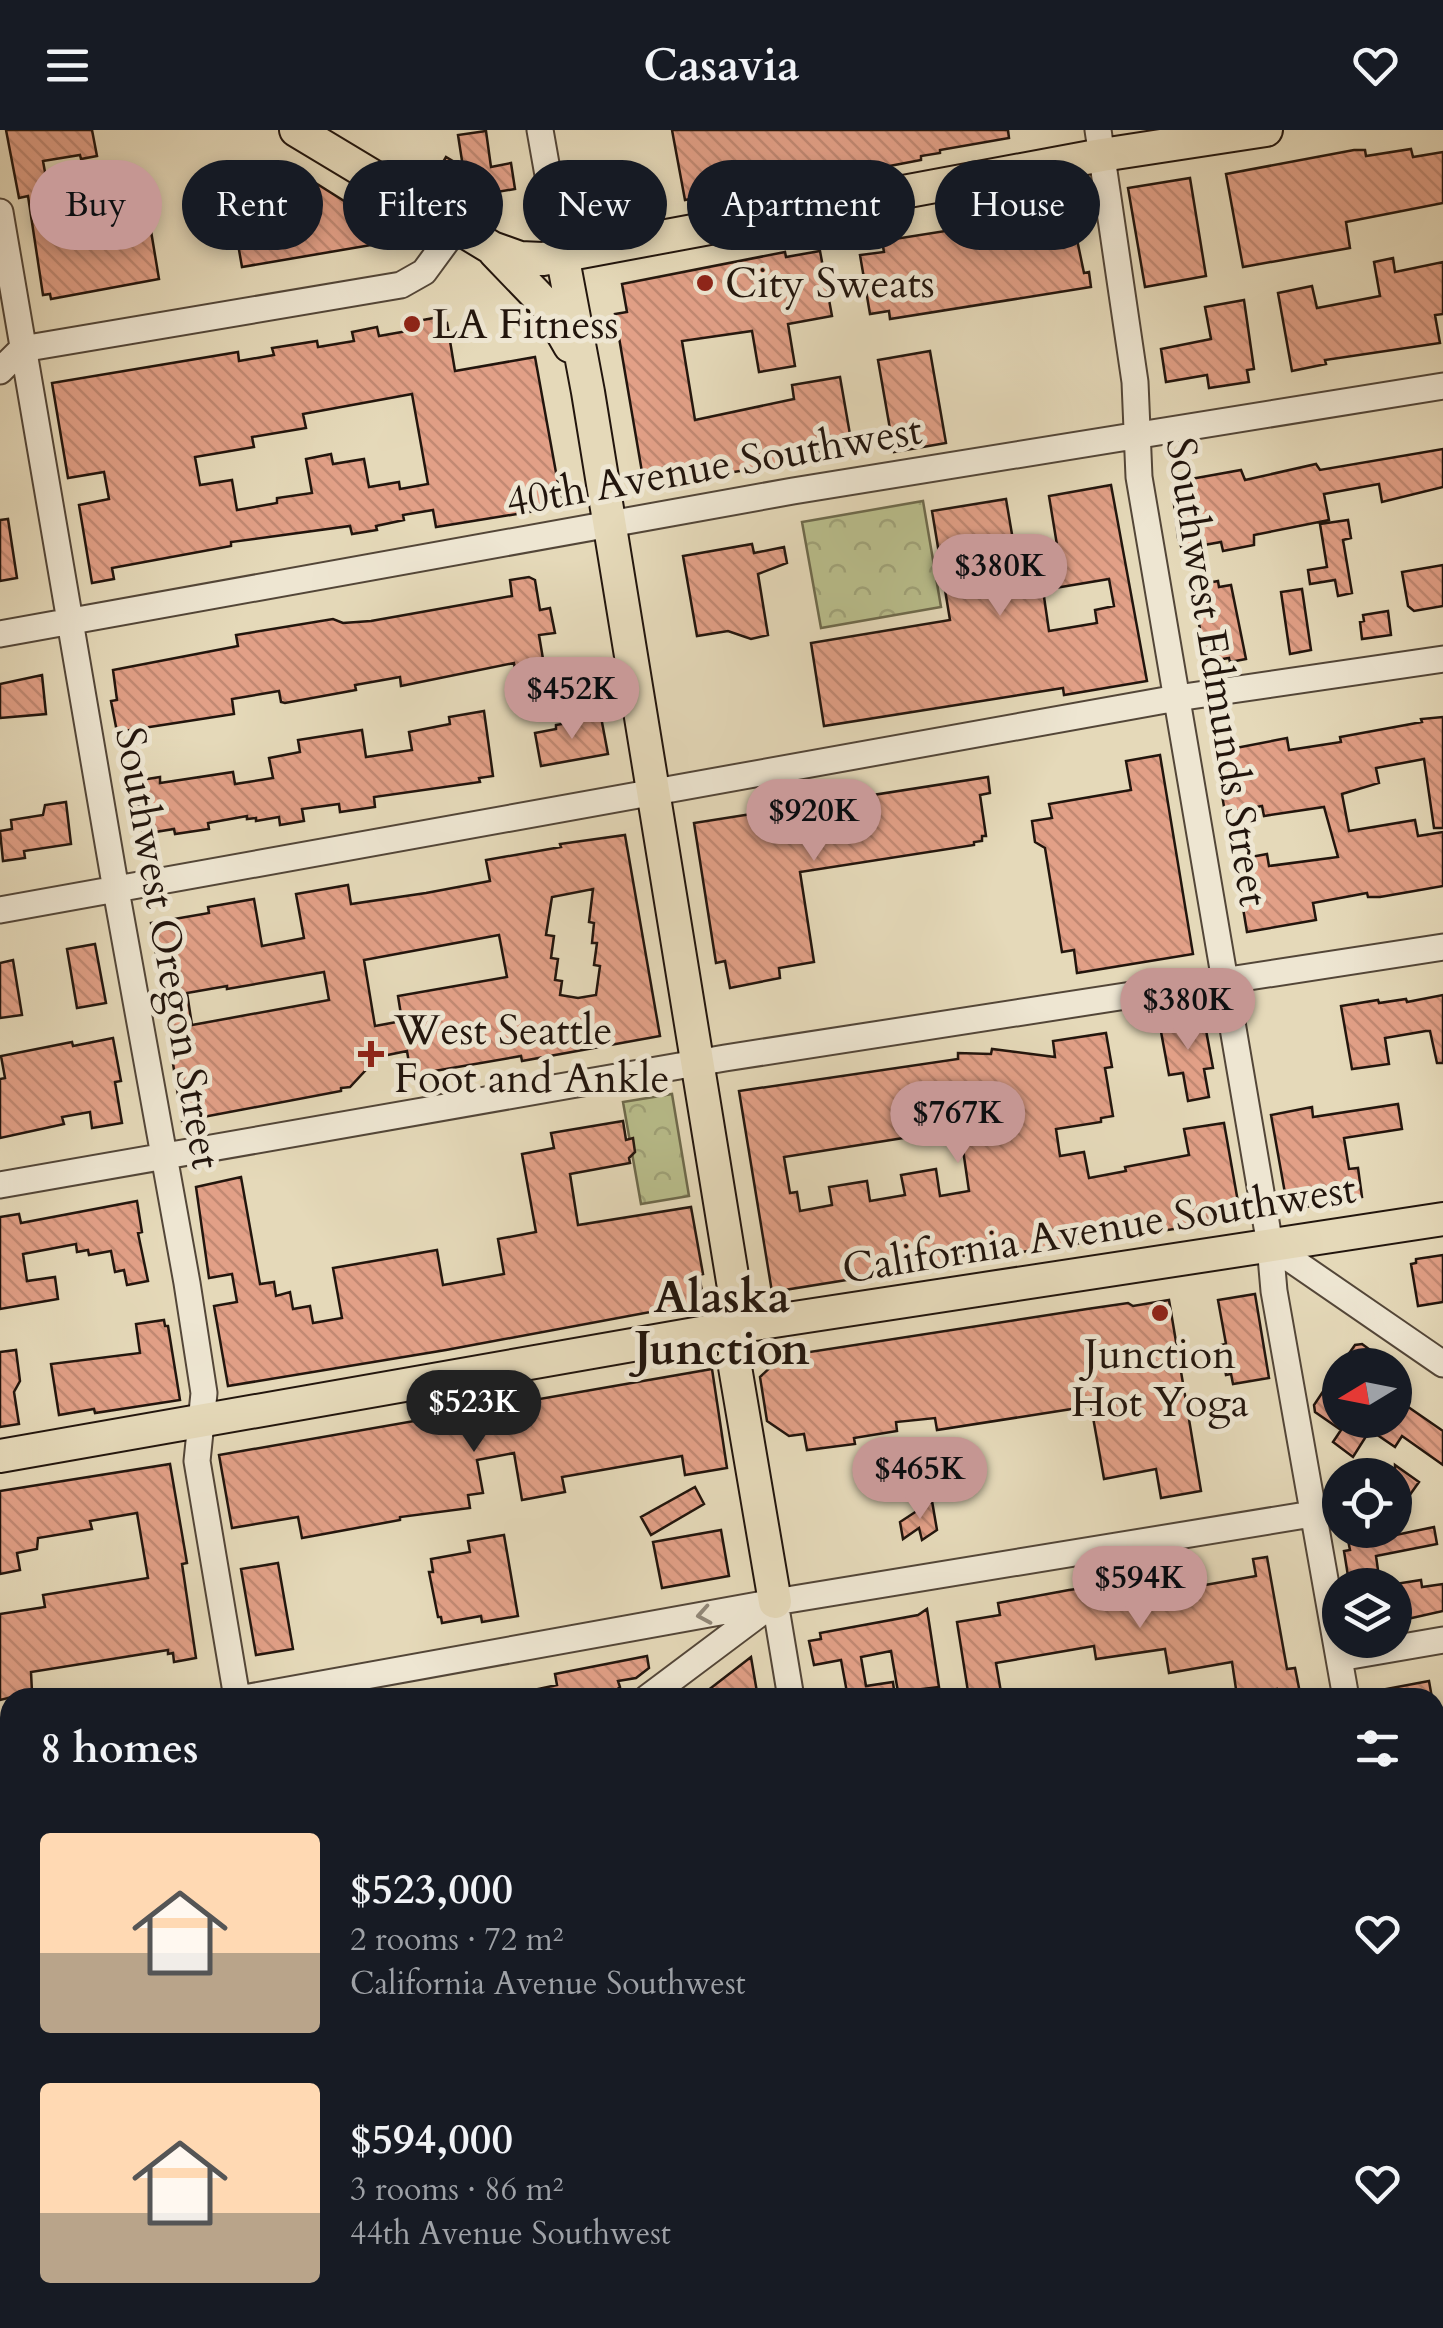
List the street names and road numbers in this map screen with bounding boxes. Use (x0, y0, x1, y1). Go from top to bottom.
street label: 40th Avenue Southwest (502, 401, 926, 531)
street label: Southwest Edmunds Street (1152, 434, 1282, 910)
street label: Southwest Oregon Street (101, 723, 235, 1173)
street label: California Avenue Southwest (838, 1160, 1360, 1298)

